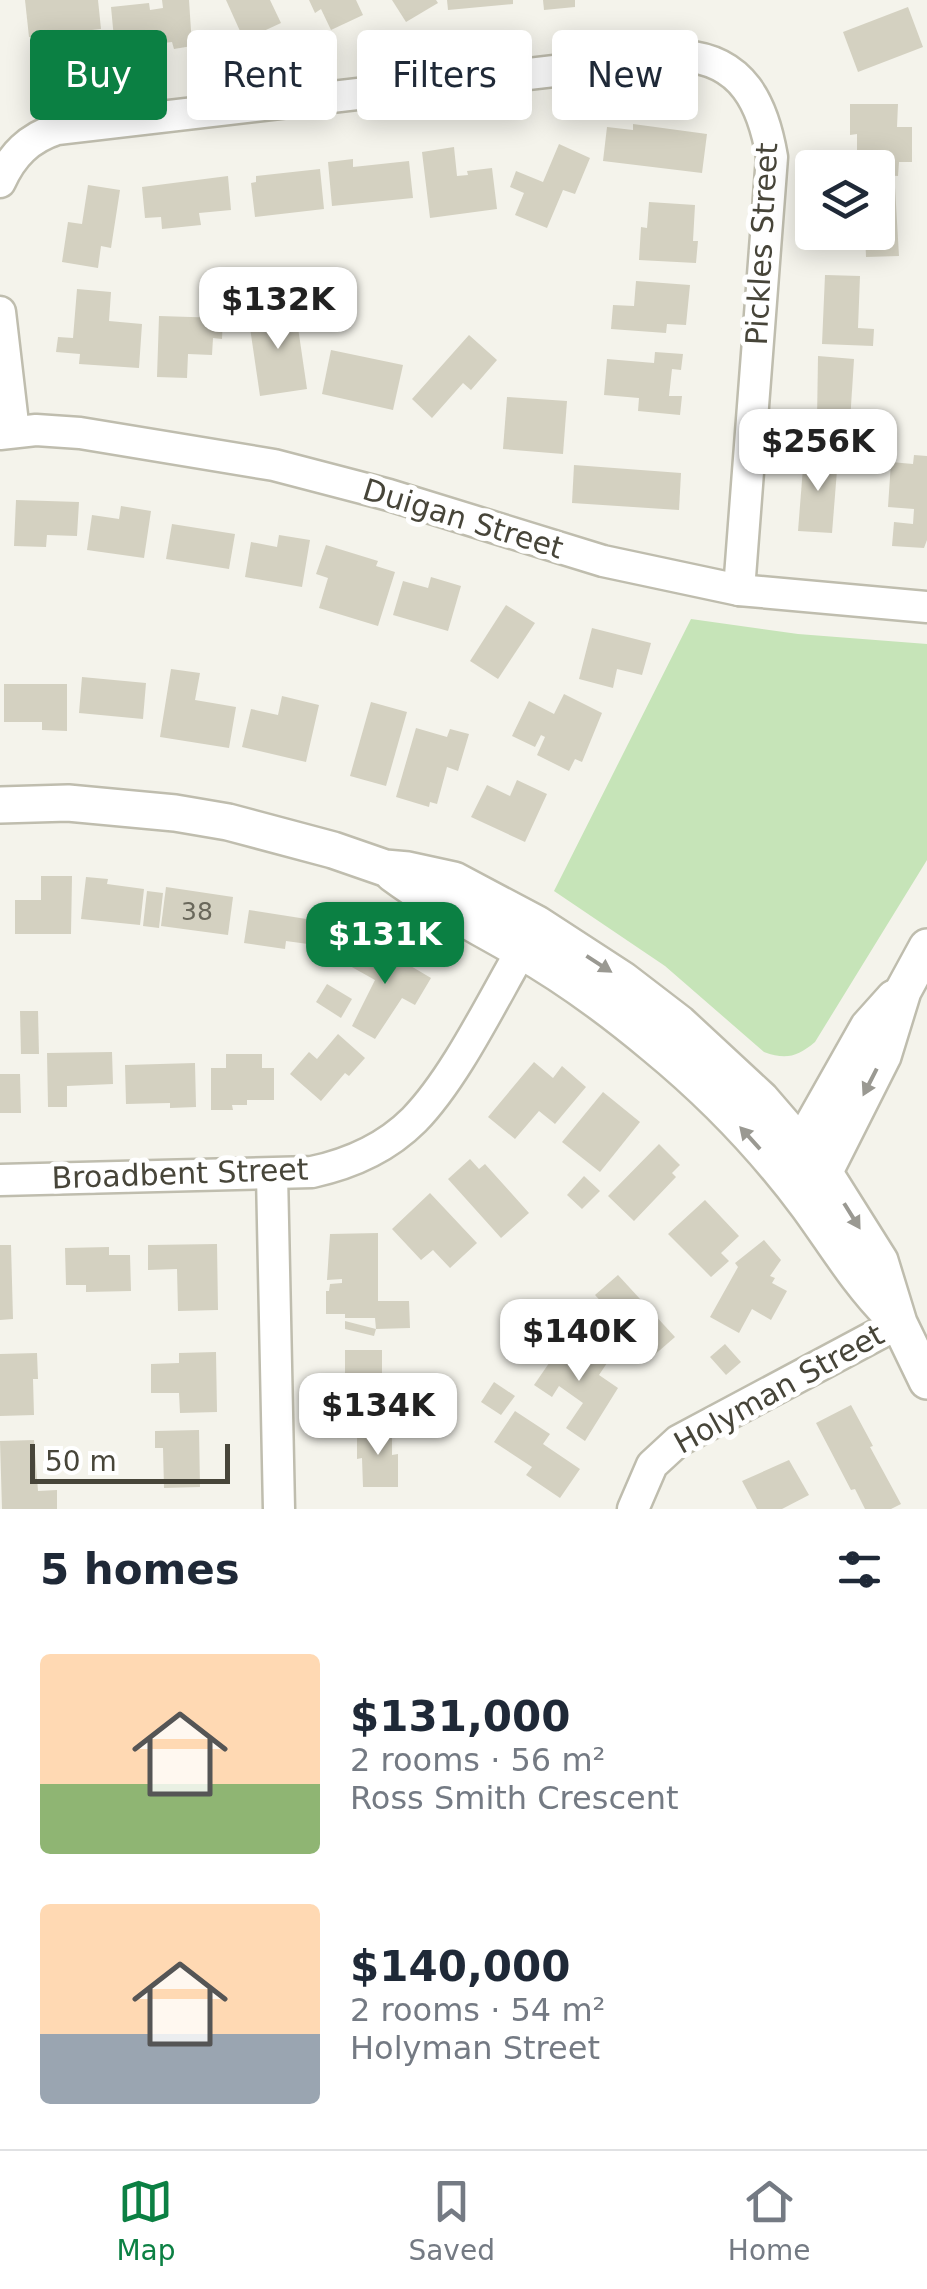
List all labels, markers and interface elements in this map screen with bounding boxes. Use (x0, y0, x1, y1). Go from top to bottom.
chip: Buy (30, 30, 167, 120)
chip: Rent (187, 30, 337, 120)
chip: Filters (357, 30, 532, 120)
chip: New (552, 30, 698, 120)
street label: Pickles Street (739, 142, 784, 346)
map controls (795, 150, 895, 250)
button: layers (795, 150, 895, 250)
pin: $132K (208, 267, 348, 352)
text: $132K (221, 280, 335, 318)
pin: $256K (748, 409, 888, 494)
text: $256K (761, 422, 875, 460)
street label: Duigan Street (359, 471, 568, 566)
house number: 38 (181, 897, 213, 926)
pin: $131K (315, 902, 455, 987)
text: $131K (328, 915, 442, 953)
one-way arrow (585, 955, 613, 973)
one-way arrow (862, 1068, 879, 1097)
one-way arrow (739, 1126, 762, 1150)
street label: Broadbent Street (51, 1152, 309, 1195)
one-way arrow (843, 1202, 860, 1230)
pin: $140K (509, 1299, 649, 1384)
text: $140K (522, 1312, 636, 1350)
street label: Holyman Street (668, 1316, 890, 1461)
pin: $134K (308, 1373, 448, 1458)
text: $134K (321, 1386, 435, 1424)
scale bar (30, 1439, 230, 1484)
text: 50 m (45, 1445, 117, 1478)
icon: filters (832, 1542, 887, 1597)
text: 5 homes (40, 1545, 240, 1594)
text: $131,000 (350, 1692, 571, 1741)
icon: home (120, 1694, 240, 1814)
text: 2 rooms · 56 m² (350, 1741, 605, 1779)
text: Ross Smith Crescent (350, 1779, 679, 1817)
text: $140,000 (350, 1942, 571, 1991)
icon: home (120, 1944, 240, 2064)
text: 2 rooms · 54 m² (350, 1991, 605, 2029)
text: Holyman Street (350, 2029, 600, 2067)
tab: Map (116, 2174, 176, 2267)
tab: Saved (408, 2174, 495, 2267)
tab: Home (728, 2174, 811, 2267)

